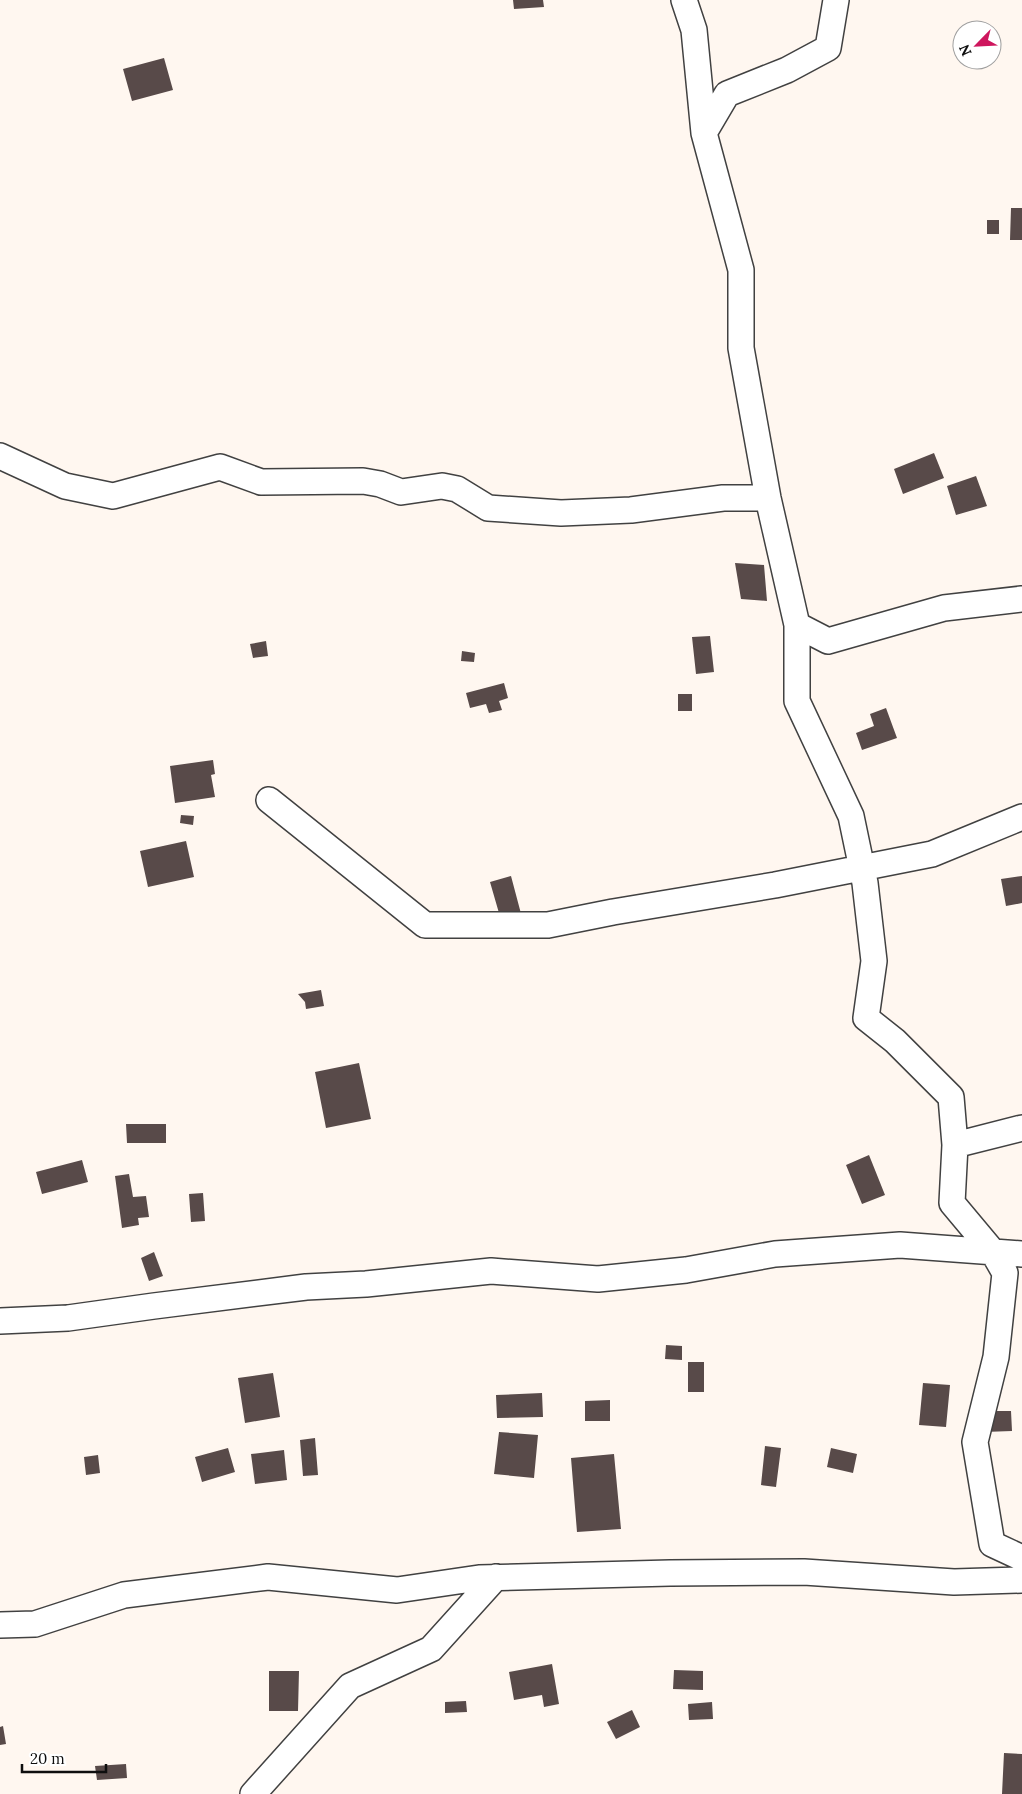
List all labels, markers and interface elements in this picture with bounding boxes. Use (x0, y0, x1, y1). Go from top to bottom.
north arrow (952, 20, 1002, 70)
text: N (955, 42, 976, 59)
scale bar (22, 1742, 106, 1774)
text: 20 m (30, 1749, 65, 1768)

